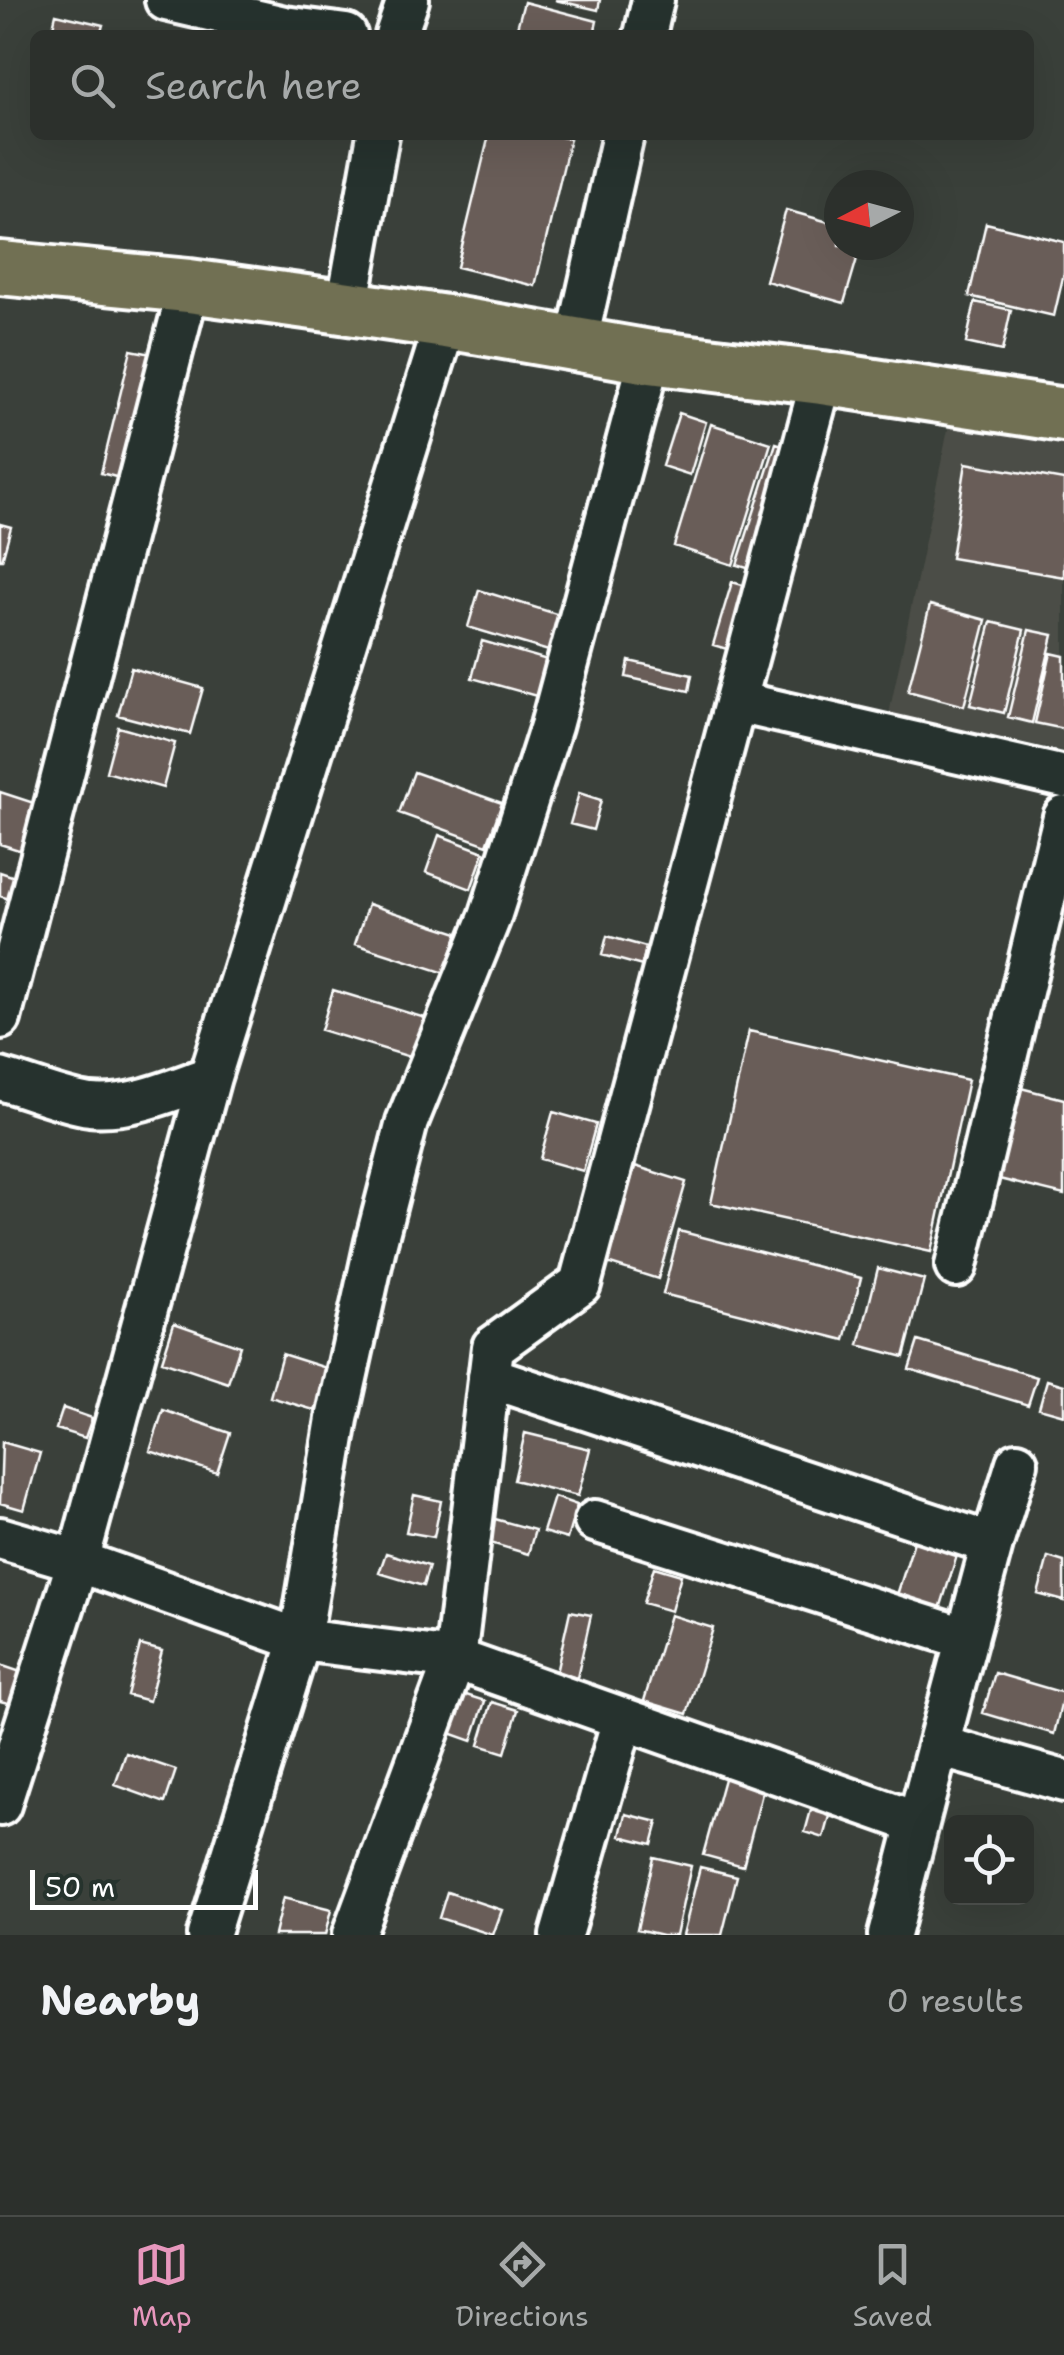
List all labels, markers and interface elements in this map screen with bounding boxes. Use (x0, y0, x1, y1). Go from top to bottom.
search box (30, 30, 1034, 140)
icon: search (65, 58, 120, 113)
text: Search here (145, 60, 362, 111)
north arrow (824, 170, 914, 260)
map controls (944, 1815, 1034, 1905)
button: locate (944, 1815, 1034, 1905)
scale bar (30, 1865, 258, 1910)
text: 50 m (45, 1868, 115, 1906)
text: Nearby (40, 1972, 200, 2028)
text: 0 results (887, 1979, 1024, 2022)
tab: Map (132, 2237, 192, 2335)
tab: Directions (455, 2237, 589, 2335)
tab: Saved (853, 2237, 932, 2335)

